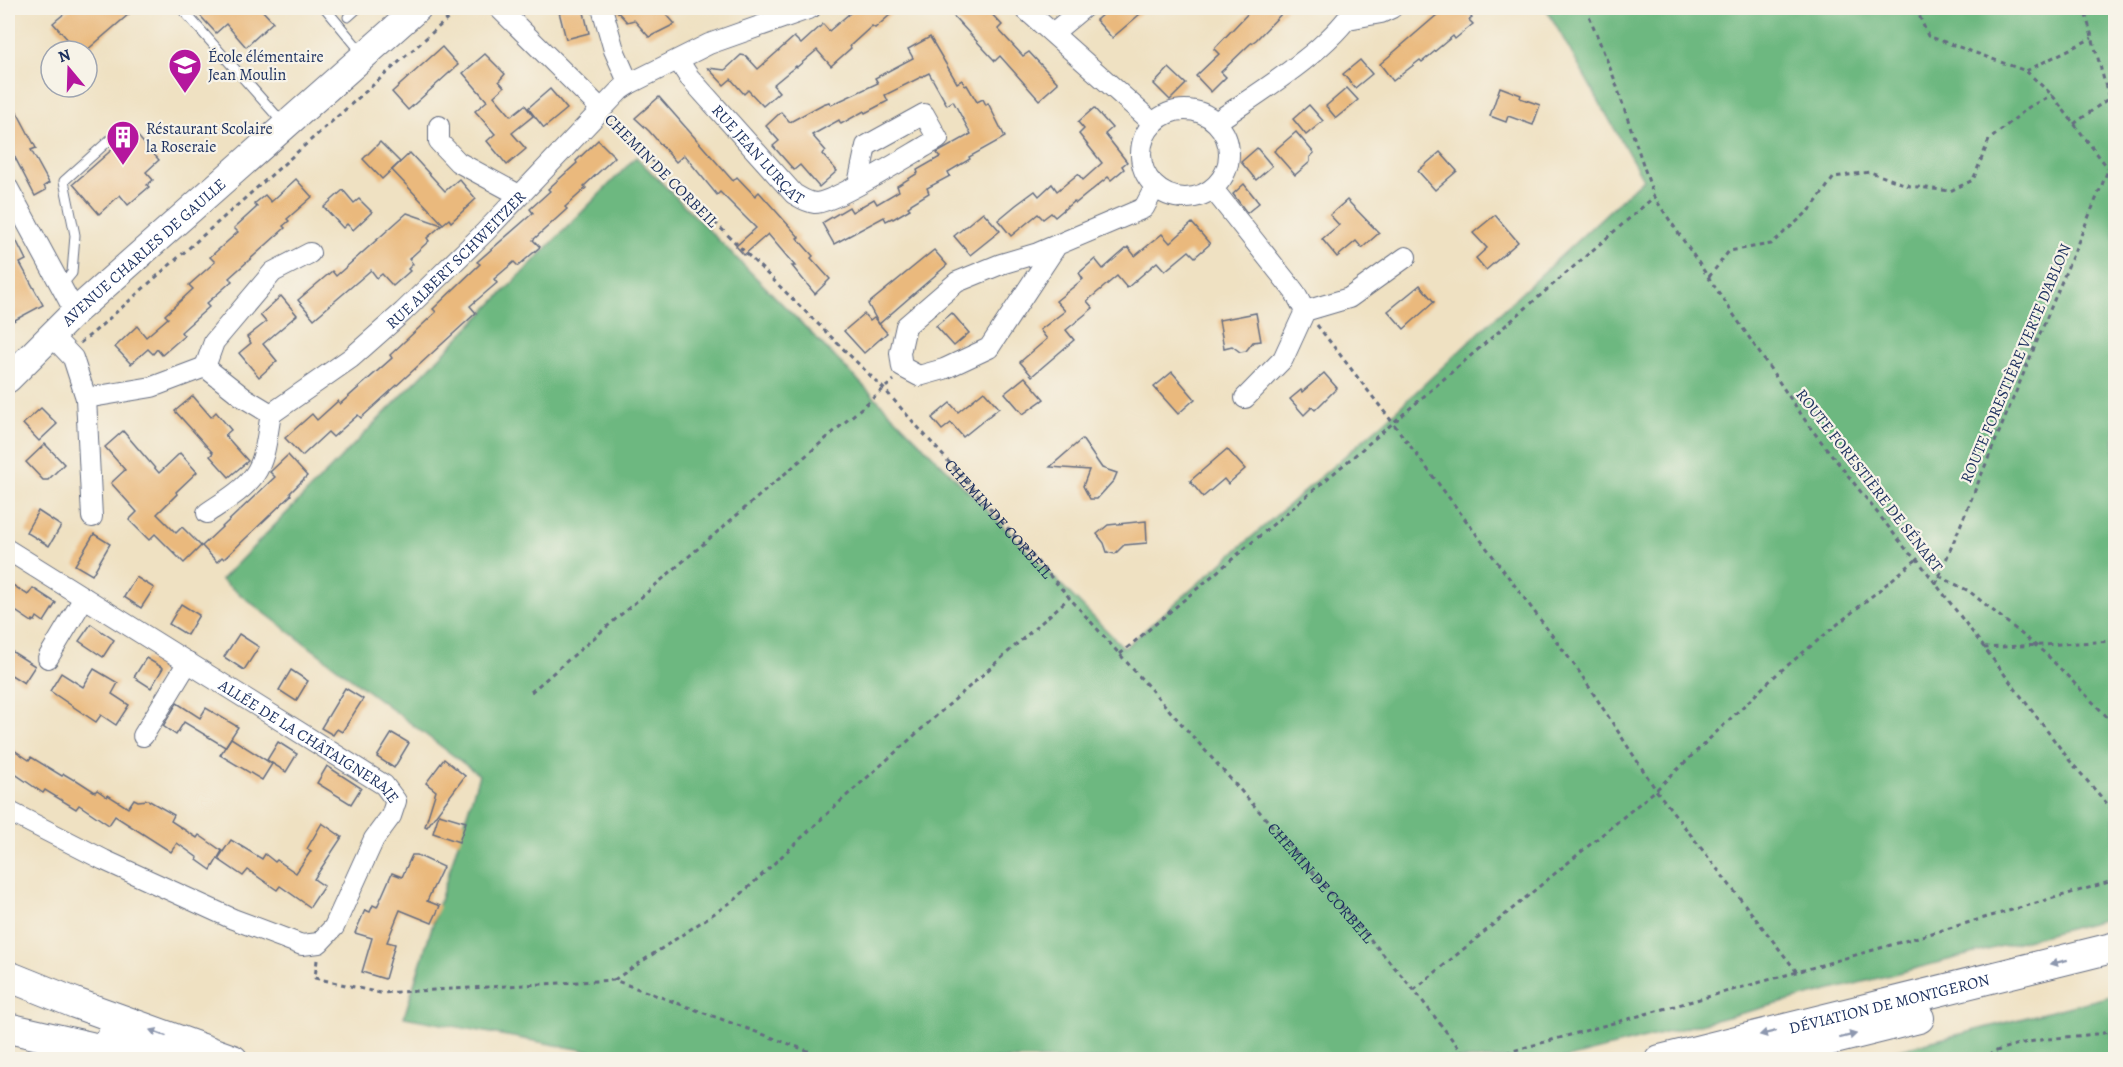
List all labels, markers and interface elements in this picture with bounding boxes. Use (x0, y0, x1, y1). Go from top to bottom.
north arrow (39, 39, 99, 99)
text: N (55, 43, 74, 68)
place label: École élémentaire Jean Moulin (208, 46, 324, 86)
school or university icon: École élémentaire Jean Moulin (167, 47, 203, 94)
street label: RUE JEAN LURÇAT (707, 100, 808, 210)
street label: CHEMIN DE CORBEIL (599, 109, 724, 233)
place label: Réstaurant Scolaire la Roseraie (146, 118, 273, 158)
building icon: Réstaurant Scolaire la Roseraie (105, 119, 141, 166)
street label: AVENUE CHARLES DE GAULLE (57, 173, 231, 332)
street label: RUE ALBERT SCHWEITZER (381, 186, 531, 334)
street label: ROUTE FORESTIÈRE VERTE D'ABLON (1955, 240, 2076, 486)
street label: ROUTE FORESTIÈRE DE SÉNART (1791, 384, 1948, 577)
street label: CHEMIN DE CORBEIL (939, 455, 1058, 584)
street label: ALLÉE DE LA CHÂTAIGNERAIE (213, 674, 404, 808)
street label: CHEMIN DE CORBEIL (1262, 818, 1379, 949)
one-way arrow (2050, 957, 2068, 967)
street label: DÉVIATION DE MONTGERON (1787, 969, 1992, 1040)
one-way arrow (148, 1028, 166, 1038)
one-way arrow (1758, 1029, 1777, 1039)
one-way arrow (1839, 1030, 1857, 1040)

